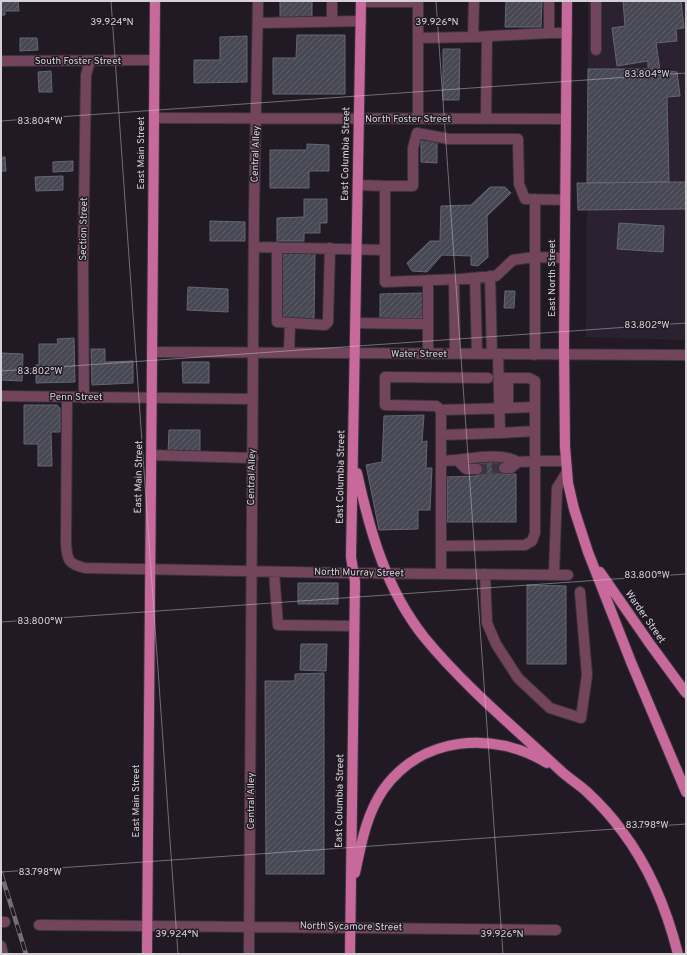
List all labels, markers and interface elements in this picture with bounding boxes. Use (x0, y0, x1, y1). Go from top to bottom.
text: 39.924°N (90, 16, 134, 29)
text: 39.926°N (415, 16, 459, 29)
street label: South Foster Street (35, 55, 121, 68)
text: 83.804°W (624, 68, 670, 81)
street label: East Columbia Street (339, 107, 353, 201)
street label: North Foster Street (365, 113, 451, 126)
text: 83.804°W (17, 115, 63, 128)
street label: East Main Street (135, 116, 148, 189)
street label: Central Alley (249, 125, 263, 183)
street label: Section Street (77, 197, 91, 261)
street label: East North Street (546, 239, 559, 317)
text: 83.802°W (624, 319, 670, 332)
street label: Water Street (391, 348, 447, 361)
text: 83.802°W (17, 365, 63, 378)
street label: Penn Street (49, 391, 103, 404)
street label: East Columbia Street (334, 430, 348, 524)
street label: East Main Street (132, 440, 146, 514)
street label: Central Alley (245, 448, 259, 506)
street label: North Murray Street (314, 566, 404, 580)
text: 83.800°W (624, 569, 670, 582)
street label: Warder Street (622, 588, 668, 646)
text: 83.800°W (17, 615, 63, 628)
street label: East Columbia Street (333, 754, 347, 848)
street label: East Main Street (130, 764, 143, 837)
street label: Central Alley (245, 773, 258, 829)
text: 83.798°W (625, 819, 669, 832)
text: 83.798°W (18, 866, 62, 879)
street label: North Sycamore Street (300, 920, 403, 934)
text: 39.924°N (155, 928, 199, 941)
text: 39.926°N (480, 928, 524, 941)

